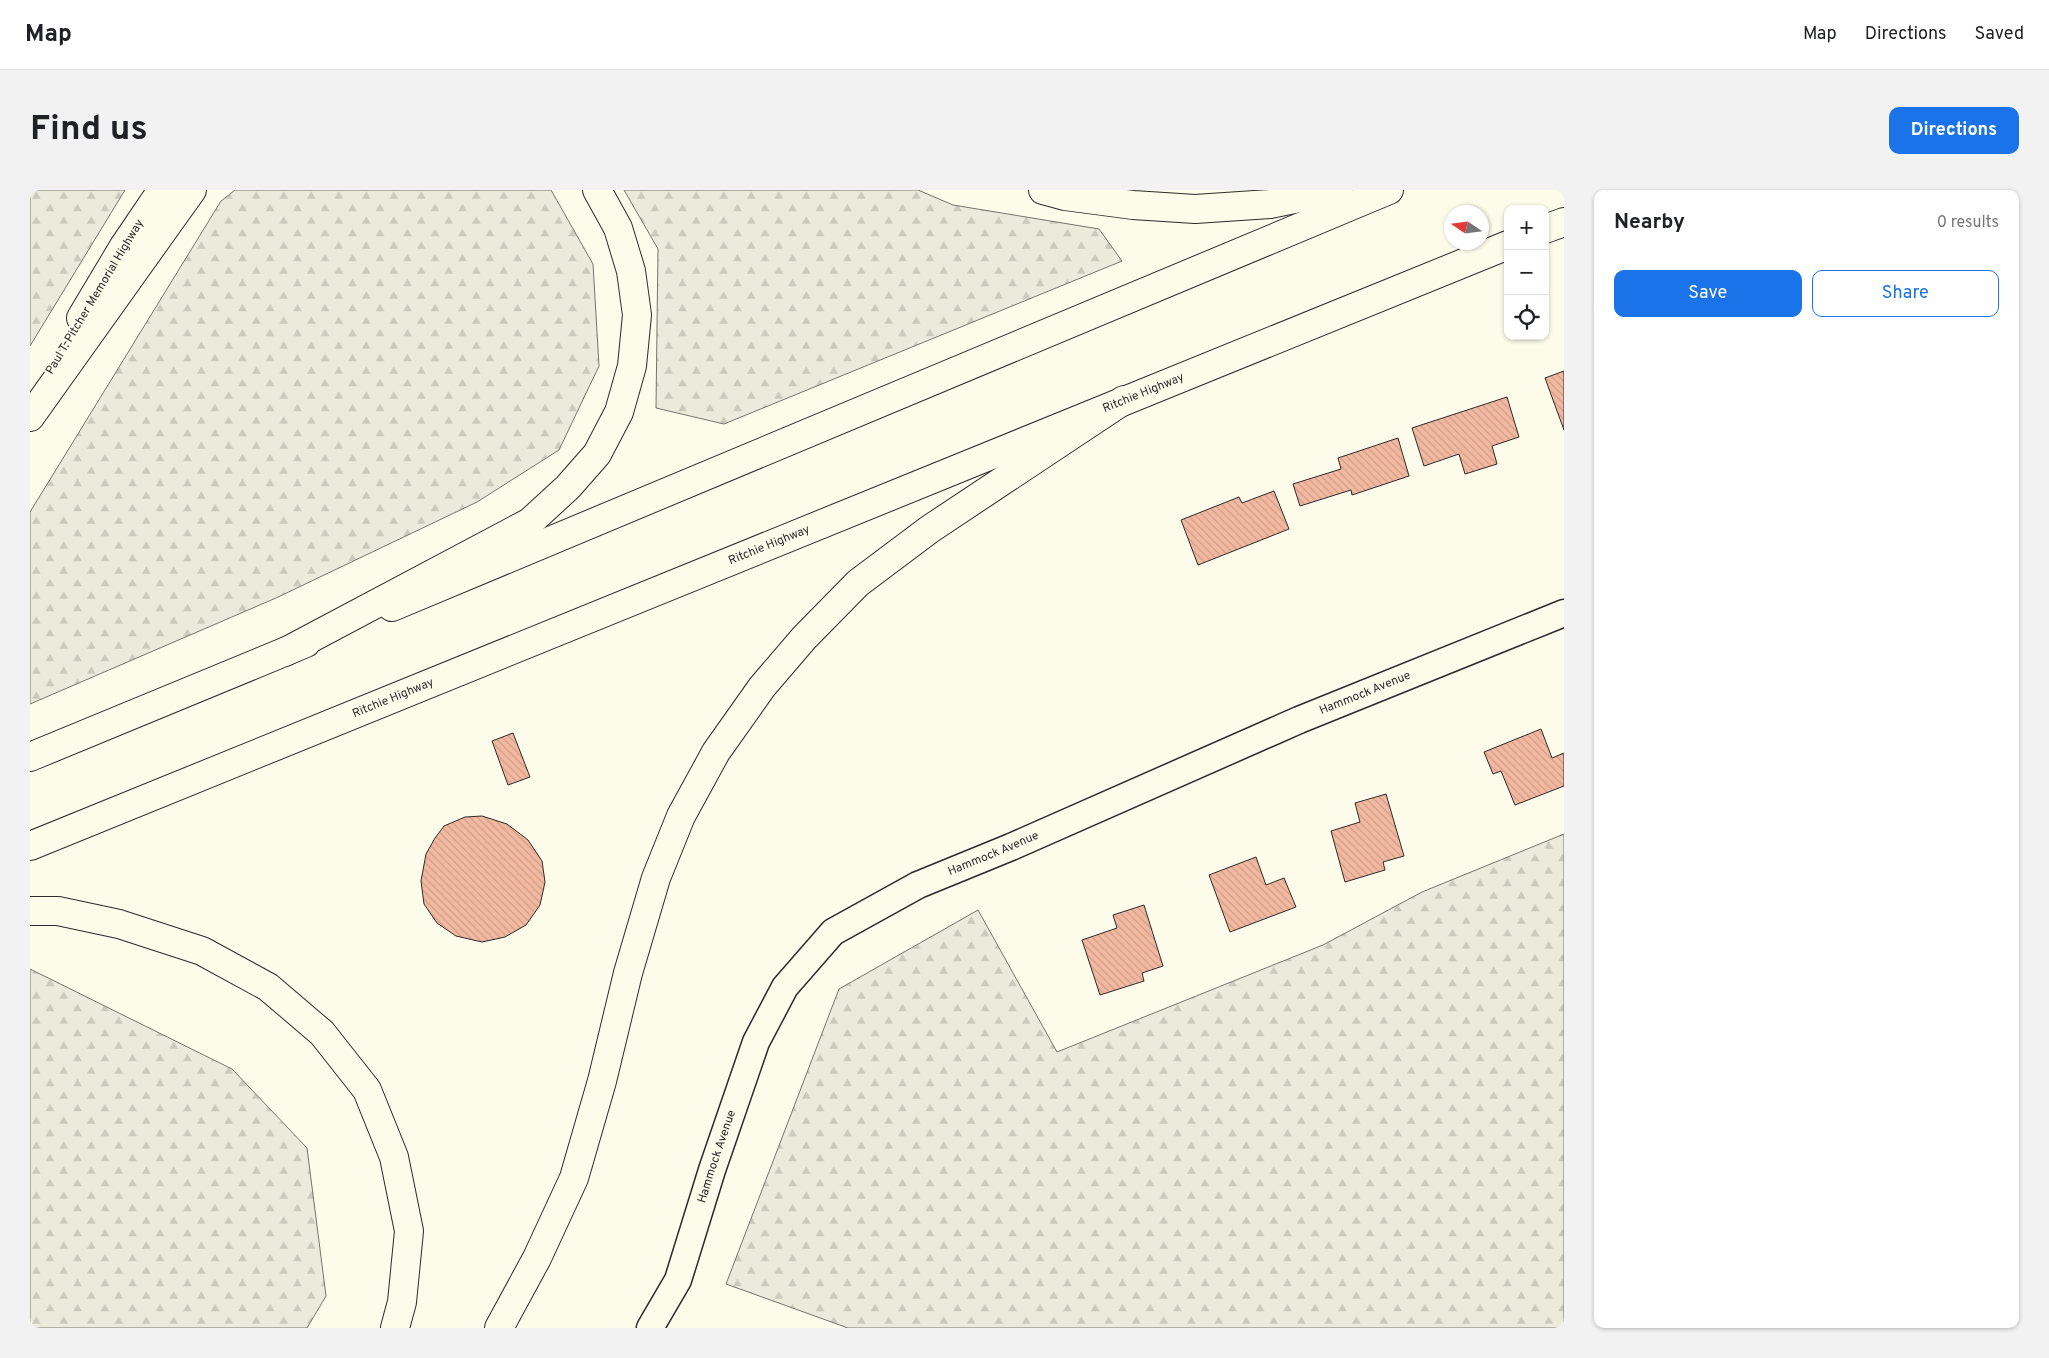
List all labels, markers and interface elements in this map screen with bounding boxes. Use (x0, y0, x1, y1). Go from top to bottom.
text: Map (25, 20, 72, 50)
text: Map (1803, 23, 1837, 46)
text: Directions (1865, 23, 1947, 46)
text: Saved (1975, 23, 2024, 46)
button: Directions (1889, 107, 2019, 154)
text: Find us (30, 108, 148, 152)
north arrow (1444, 205, 1489, 250)
map controls (1504, 205, 1549, 340)
button: + (1504, 205, 1549, 250)
text: Nearby (1614, 209, 1685, 236)
text: 0 results (1937, 213, 1999, 233)
street label: Paul T. Pitcher Memorial Highway (42, 216, 148, 378)
button: − (1504, 250, 1549, 295)
button: Save (1614, 270, 1802, 317)
button: Share (1812, 270, 1999, 317)
button: locate (1504, 295, 1549, 340)
street label: Ritchie Highway (1100, 370, 1187, 417)
street label: Ritchie Highway (726, 522, 812, 569)
street label: Hammock Avenue (1317, 668, 1413, 719)
street label: Ritchie Highway (350, 675, 436, 722)
street label: Hammock Avenue (946, 828, 1041, 880)
street label: Hammock Avenue (694, 1108, 740, 1205)

